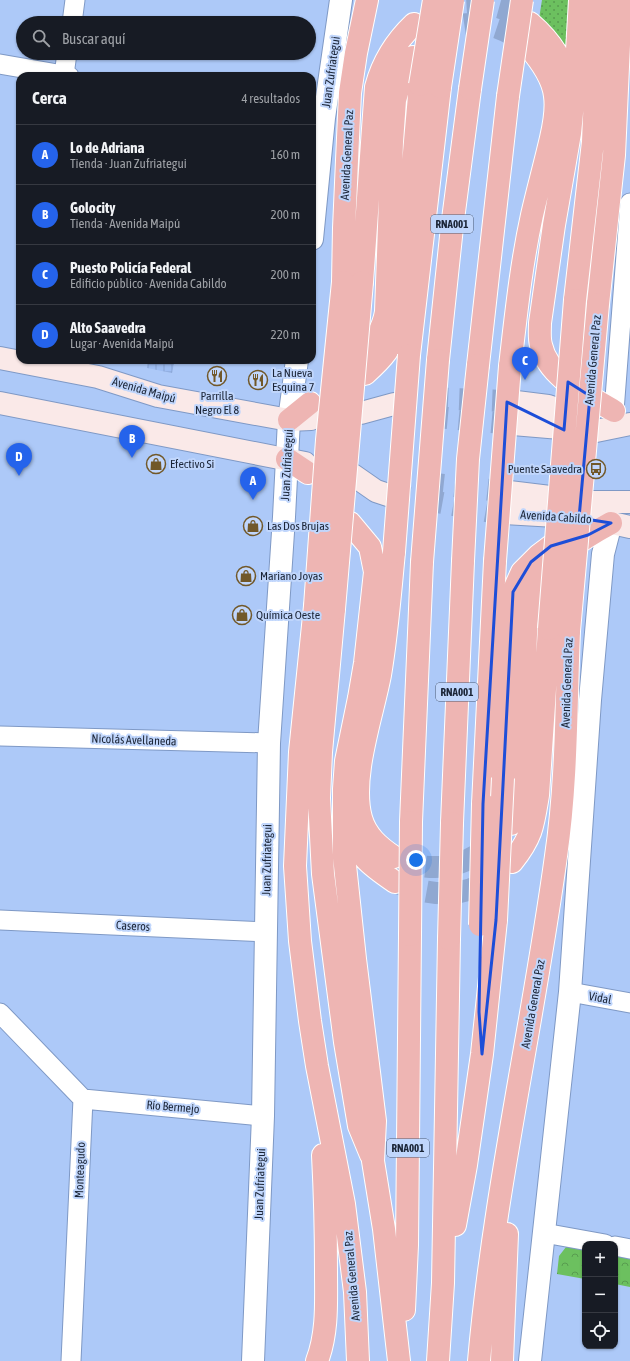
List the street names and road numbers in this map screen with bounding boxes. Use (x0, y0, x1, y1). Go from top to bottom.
street label: Juan Zufriategui (319, 36, 343, 108)
street label: Avenida General Paz (338, 109, 356, 200)
road number: RNA001 (431, 215, 473, 233)
street label: Avenida General Paz (582, 314, 604, 405)
street label: Avenida Maipú (111, 374, 178, 406)
street label: Juan Zufriategui (278, 429, 296, 501)
street label: Avenida Cabildo (520, 508, 592, 527)
street label: Avenida General Paz (558, 637, 576, 728)
road number: RNA001 (436, 683, 478, 701)
street label: Nicolás Avellaneda (91, 732, 177, 748)
street label: Juan Zufriategui (259, 824, 275, 896)
street label: Caseros (116, 918, 150, 934)
street label: Avenida General Paz (518, 958, 548, 1050)
street label: Vidal (587, 989, 613, 1007)
street label: Río Bermejo (146, 1098, 200, 1116)
road number: RNA001 (387, 1139, 429, 1157)
street label: Monteagudo (72, 1141, 88, 1198)
street label: Juan Zufriategui (252, 1148, 268, 1220)
street label: Avenida General Paz (341, 1230, 363, 1321)

